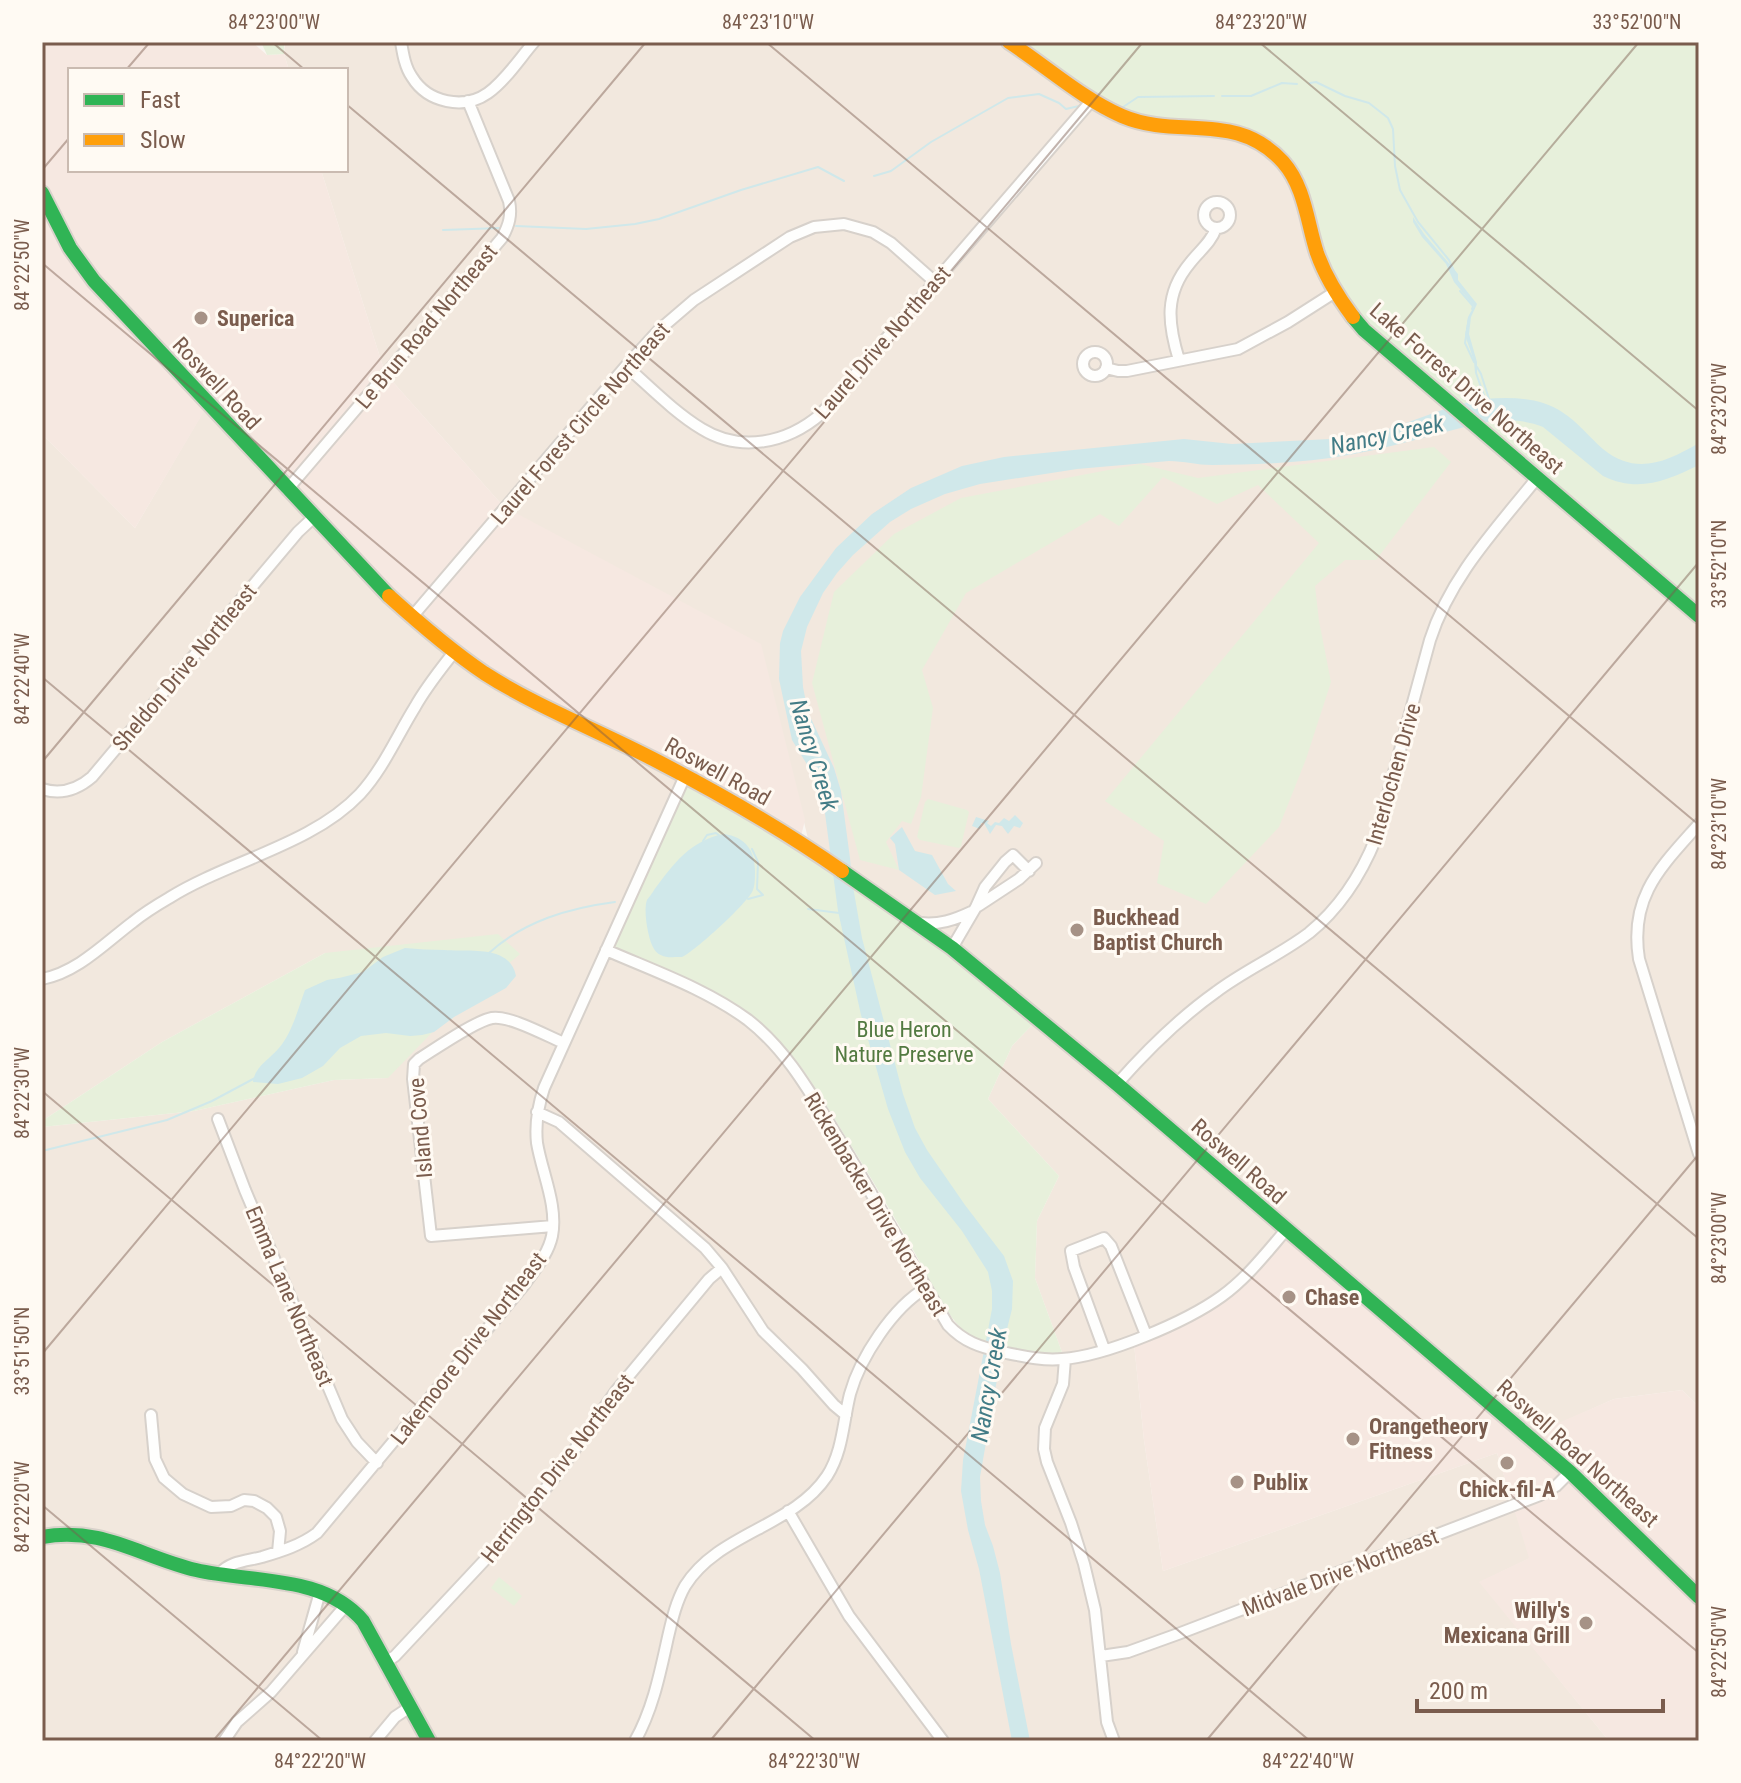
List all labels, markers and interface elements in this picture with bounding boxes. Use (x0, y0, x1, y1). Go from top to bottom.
text: 84°23'00"W (228, 10, 320, 34)
text: 84°23'10"W (722, 10, 814, 34)
text: 84°23'20"W (1215, 10, 1307, 34)
text: 33°52'00"N (1592, 10, 1682, 34)
legend (68, 68, 348, 172)
text: Fast (140, 86, 181, 114)
text: Slow (140, 126, 186, 154)
text: 84°22'50"W (10, 219, 34, 311)
street label: Le Brun Road Northeast (350, 239, 502, 413)
street label: Laurel Drive Northeast (809, 261, 955, 424)
street label: Lake Forrest Drive Northeast (1365, 298, 1568, 479)
place label: Superica (217, 306, 294, 331)
marker: Superica (192, 309, 210, 327)
street label: Laurel Forest Circle Northeast (486, 317, 675, 529)
street label: Roswell Road (168, 332, 266, 435)
text: 84°23'20"W (1707, 363, 1731, 455)
water label: Nancy Creek (1328, 409, 1447, 461)
text: 33°52'10"N (1707, 519, 1731, 609)
street label: Sheldon Drive Northeast (107, 579, 262, 756)
text: 84°22'40"W (10, 633, 34, 725)
water label: Nancy Creek (784, 696, 844, 815)
street label: Interlochen Drive (1361, 700, 1426, 848)
street label: Roswell Road (661, 732, 775, 811)
text: 84°23'10"W (1707, 778, 1731, 870)
place label: Buckhead Baptist Church (1093, 905, 1223, 955)
marker: Buckhead Baptist Church (1068, 921, 1086, 939)
park label: Blue Heron Nature Preserve (834, 1017, 974, 1067)
text: 84°22'30"W (10, 1047, 34, 1139)
street label: Island Cove (404, 1077, 437, 1179)
street label: Rickenbacker Drive Northeast (799, 1088, 952, 1321)
street label: Roswell Road (1186, 1114, 1291, 1209)
text: 84°23'00"W (1707, 1192, 1731, 1284)
street label: Emma Lane Northeast (240, 1202, 339, 1390)
street label: Lakemoore Drive Northeast (386, 1247, 551, 1449)
place label: Chase (1305, 1285, 1359, 1310)
marker: Chase (1280, 1288, 1298, 1306)
text: 33°51'50"N (10, 1306, 34, 1396)
water label: Nancy Creek (965, 1325, 1013, 1444)
street label: Herrington Drive Northeast (476, 1369, 639, 1568)
street label: Roswell Road Northeast (1492, 1374, 1663, 1532)
place label: Orangetheory Fitness (1369, 1414, 1489, 1464)
marker: Orangetheory Fitness (1344, 1430, 1362, 1448)
marker: Chick-fil-A (1498, 1454, 1516, 1472)
text: 84°22'20"W (10, 1461, 34, 1553)
place label: Publix (1253, 1470, 1308, 1495)
marker: Publix (1228, 1473, 1246, 1491)
place label: Chick-fil-A (1459, 1477, 1555, 1502)
street label: Midvale Drive Northeast (1239, 1523, 1442, 1621)
place label: Willy's Mexicana Grill (1444, 1598, 1570, 1648)
text: 84°22'50"W (1707, 1606, 1731, 1698)
marker: Willy's Mexicana Grill (1577, 1614, 1595, 1632)
scale bar (1417, 1663, 1663, 1713)
text: 200 m (1429, 1677, 1488, 1705)
text: 84°22'20"W (274, 1749, 366, 1773)
text: 84°22'30"W (768, 1749, 860, 1773)
text: 84°22'40"W (1262, 1749, 1354, 1773)

